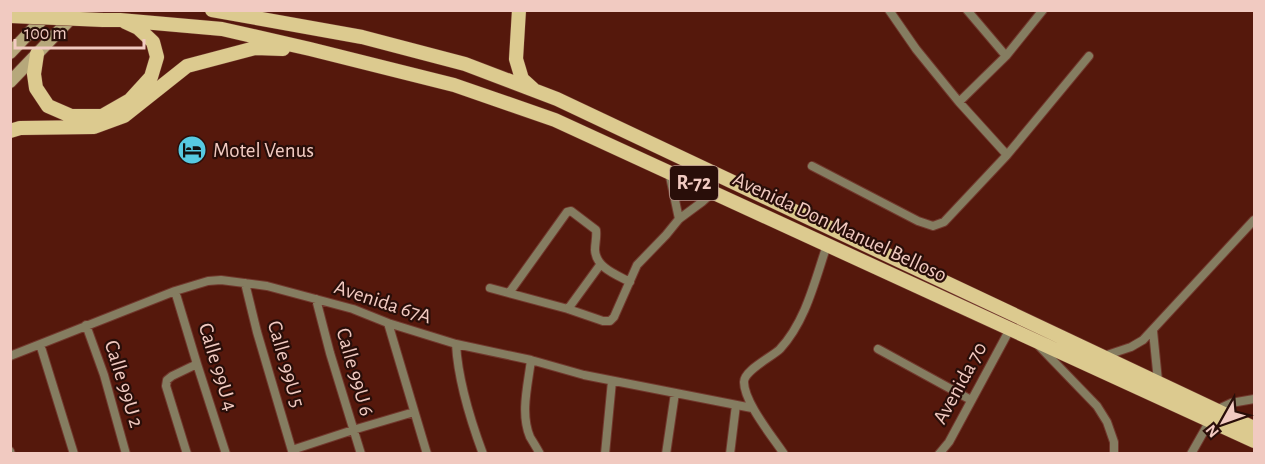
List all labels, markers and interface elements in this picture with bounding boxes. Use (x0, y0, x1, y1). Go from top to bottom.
scale bar (15, 12, 144, 50)
text: 100 m (24, 25, 67, 43)
hotel icon: Motel Venus (176, 134, 208, 166)
place label: Motel Venus (213, 140, 314, 161)
road number: R-72 (670, 166, 718, 200)
street label: Avenida Don Manuel Belloso (730, 168, 950, 286)
street label: Avenida 67A (332, 276, 434, 328)
street label: Calle 99U 5 (264, 318, 308, 410)
street label: Calle 99U 4 (195, 321, 241, 413)
street label: Calle 99U 6 (332, 326, 378, 418)
street label: Calle 99U 2 (101, 338, 147, 430)
street label: Avenida 70 (929, 339, 991, 427)
north arrow (1193, 392, 1253, 452)
text: N (1203, 422, 1222, 440)

